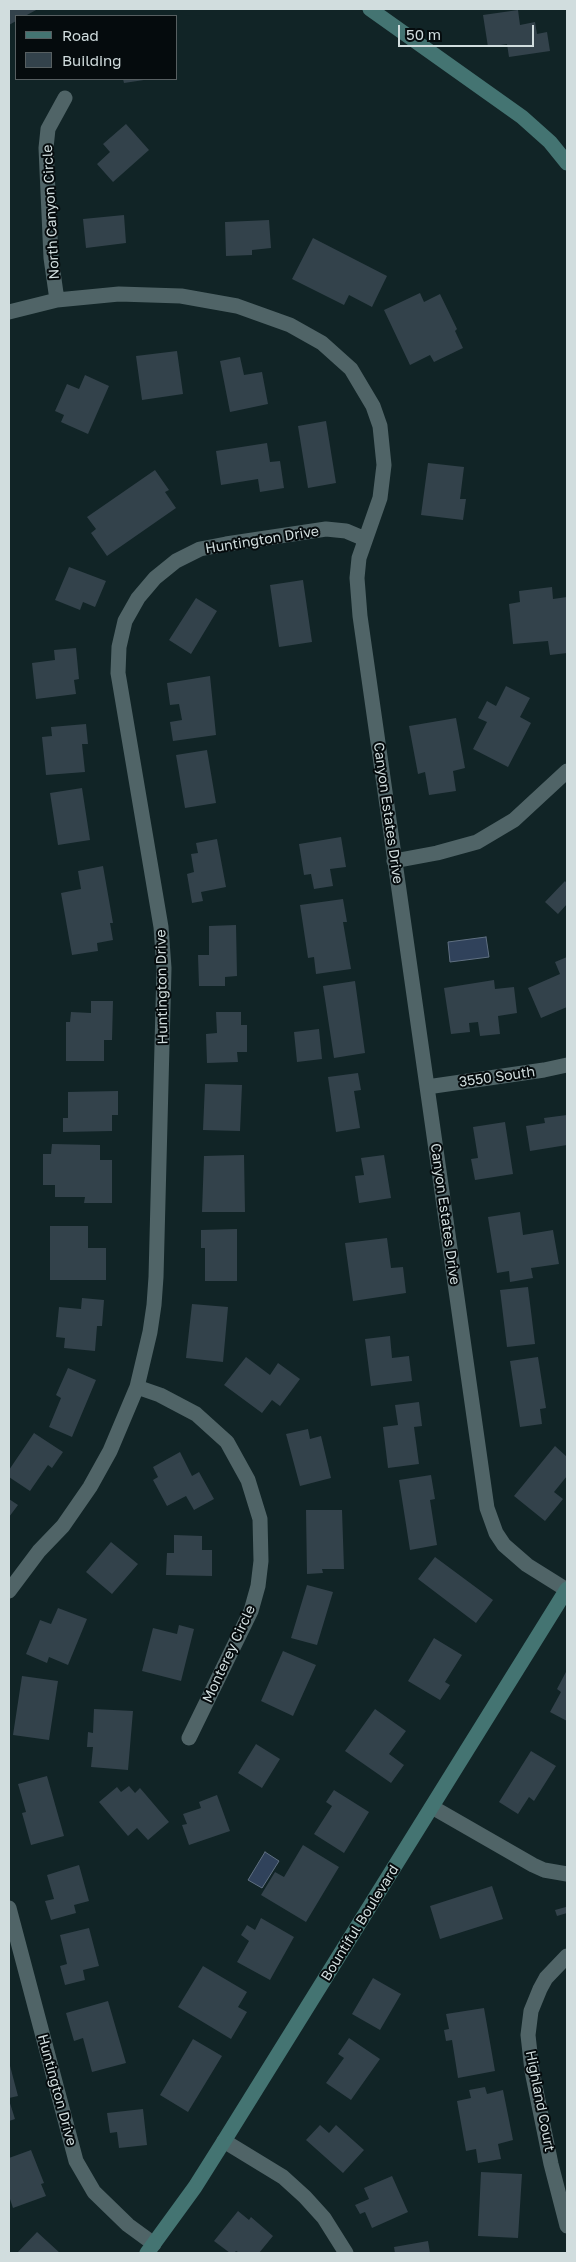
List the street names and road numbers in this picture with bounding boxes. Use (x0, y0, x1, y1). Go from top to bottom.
street label: North Canyon Circle (39, 144, 63, 280)
street label: Huntington Drive (204, 523, 320, 557)
street label: Canyon Estates Drive (370, 741, 406, 885)
street label: Huntington Drive (153, 929, 171, 1045)
street label: 3550 South (458, 1063, 536, 1091)
street label: Canyon Estates Drive (427, 1142, 463, 1286)
street label: Monterey Circle (199, 1603, 259, 1705)
street label: Bountiful Boulevard (318, 1862, 402, 1984)
street label: Huntington Drive (34, 2032, 80, 2148)
street label: Highland Court (522, 2049, 558, 2153)

